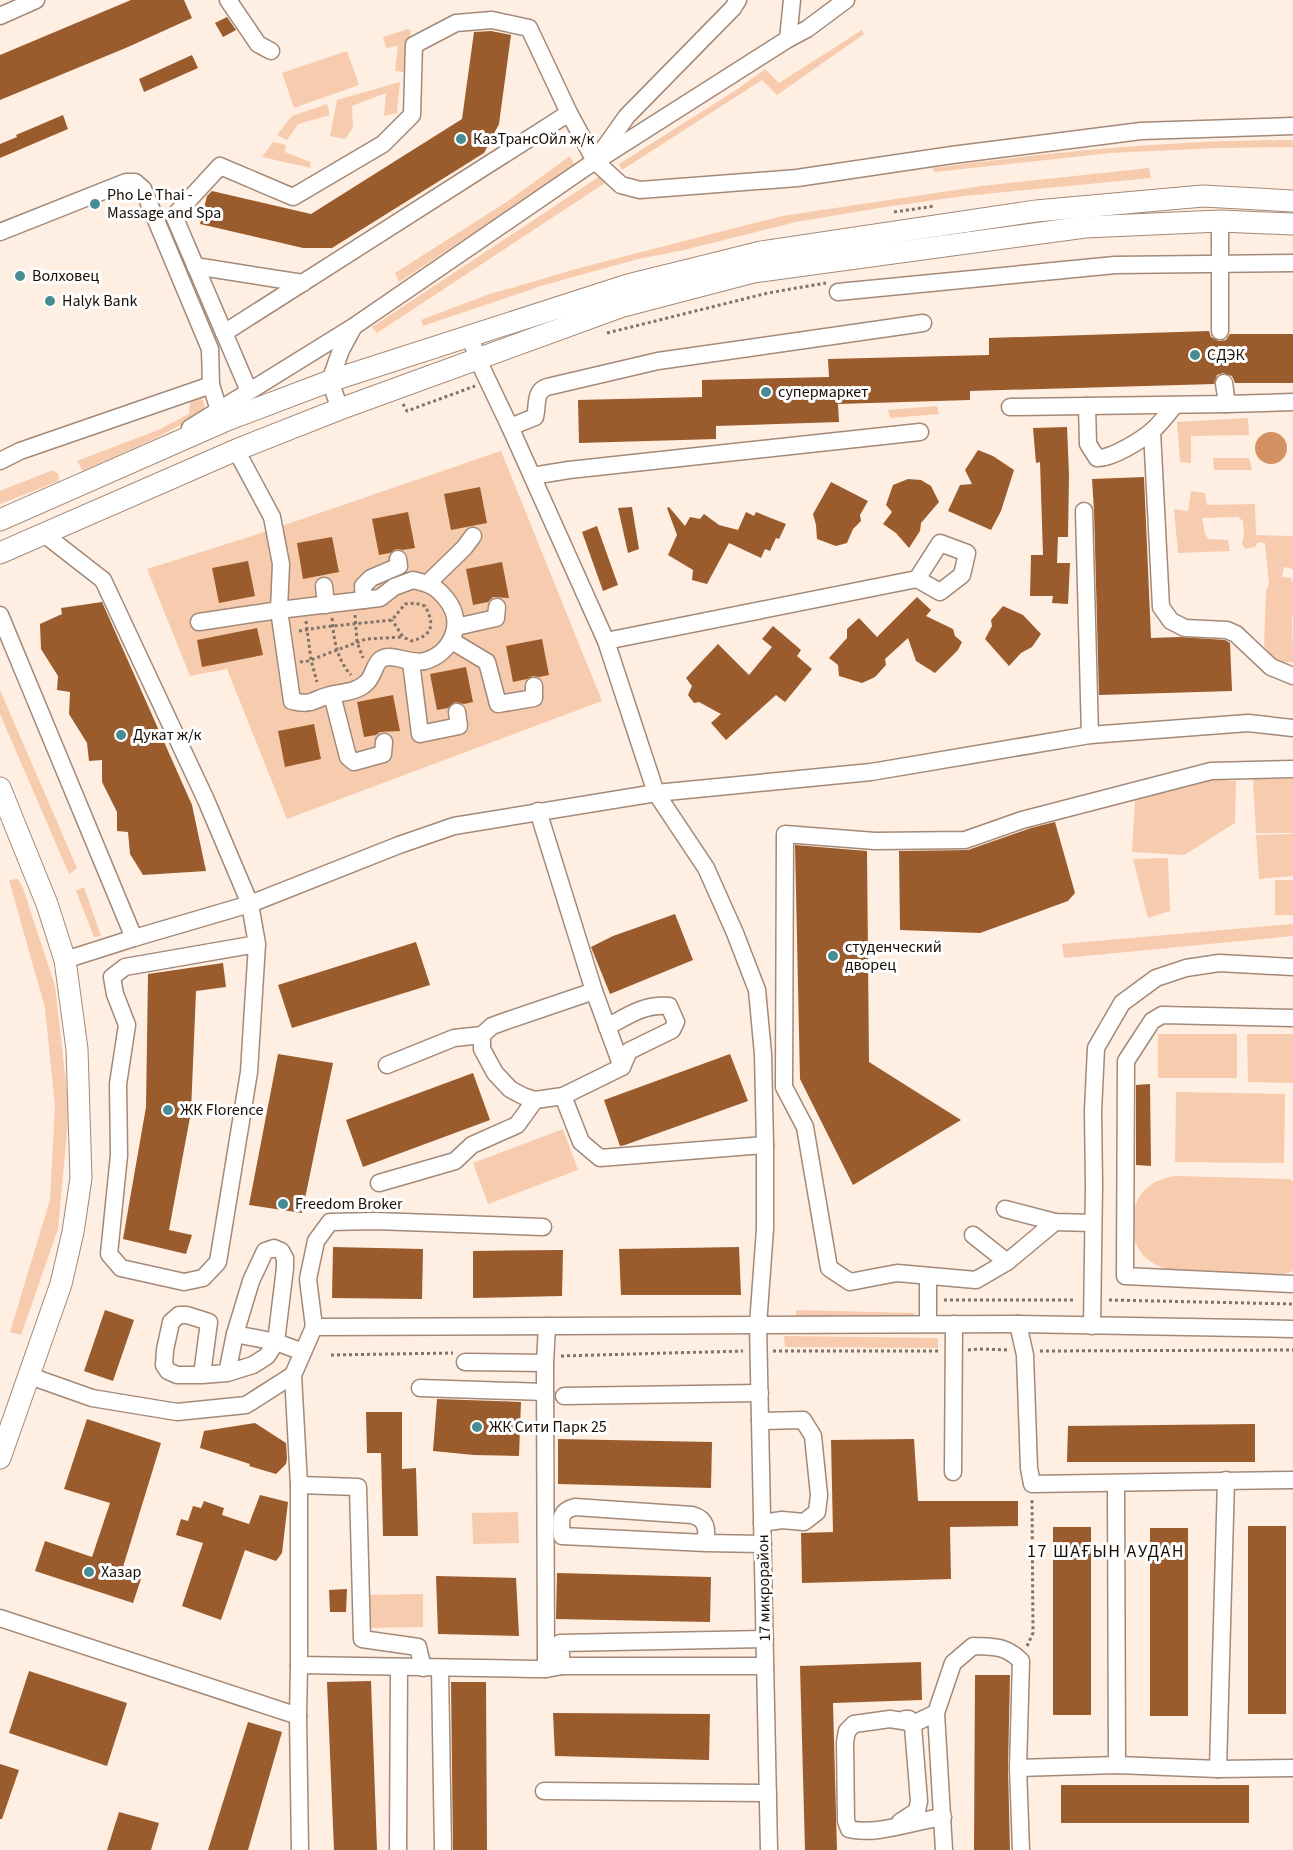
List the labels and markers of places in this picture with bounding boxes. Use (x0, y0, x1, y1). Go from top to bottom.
place label: КазТрансОйл ж/к (473, 128, 594, 150)
marker: КазТрансОйл ж/к (454, 132, 468, 146)
place label: Pho Le Thai - Massage and Spa (107, 184, 221, 224)
marker: Pho Le Thai - Massage and Spa (88, 197, 102, 211)
place label: Волховец (32, 265, 99, 287)
marker: Волховец (13, 269, 27, 283)
place label: Halyk Bank (62, 290, 137, 312)
marker: Halyk Bank (43, 294, 57, 308)
place label: СДЭК (1207, 344, 1245, 366)
marker: СДЭК (1188, 348, 1202, 362)
place label: супермаркет (778, 381, 868, 403)
marker: супермаркет (759, 385, 773, 399)
place label: Дукат ж/к (133, 724, 202, 746)
marker: Дукат ж/к (114, 728, 128, 742)
place label: студенческий дворец (845, 936, 942, 976)
marker: студенческий дворец (826, 949, 840, 963)
place label: ЖК Florence (180, 1099, 263, 1121)
marker: ЖК Florence (161, 1103, 175, 1117)
place label: Freedom Broker (295, 1193, 403, 1215)
marker: Freedom Broker (276, 1197, 290, 1211)
place label: ЖК Сити Парк 25 (489, 1416, 607, 1438)
marker: ЖК Сити Парк 25 (470, 1420, 484, 1434)
place label: Хазар (101, 1561, 141, 1583)
marker: Хазар (82, 1565, 96, 1579)

